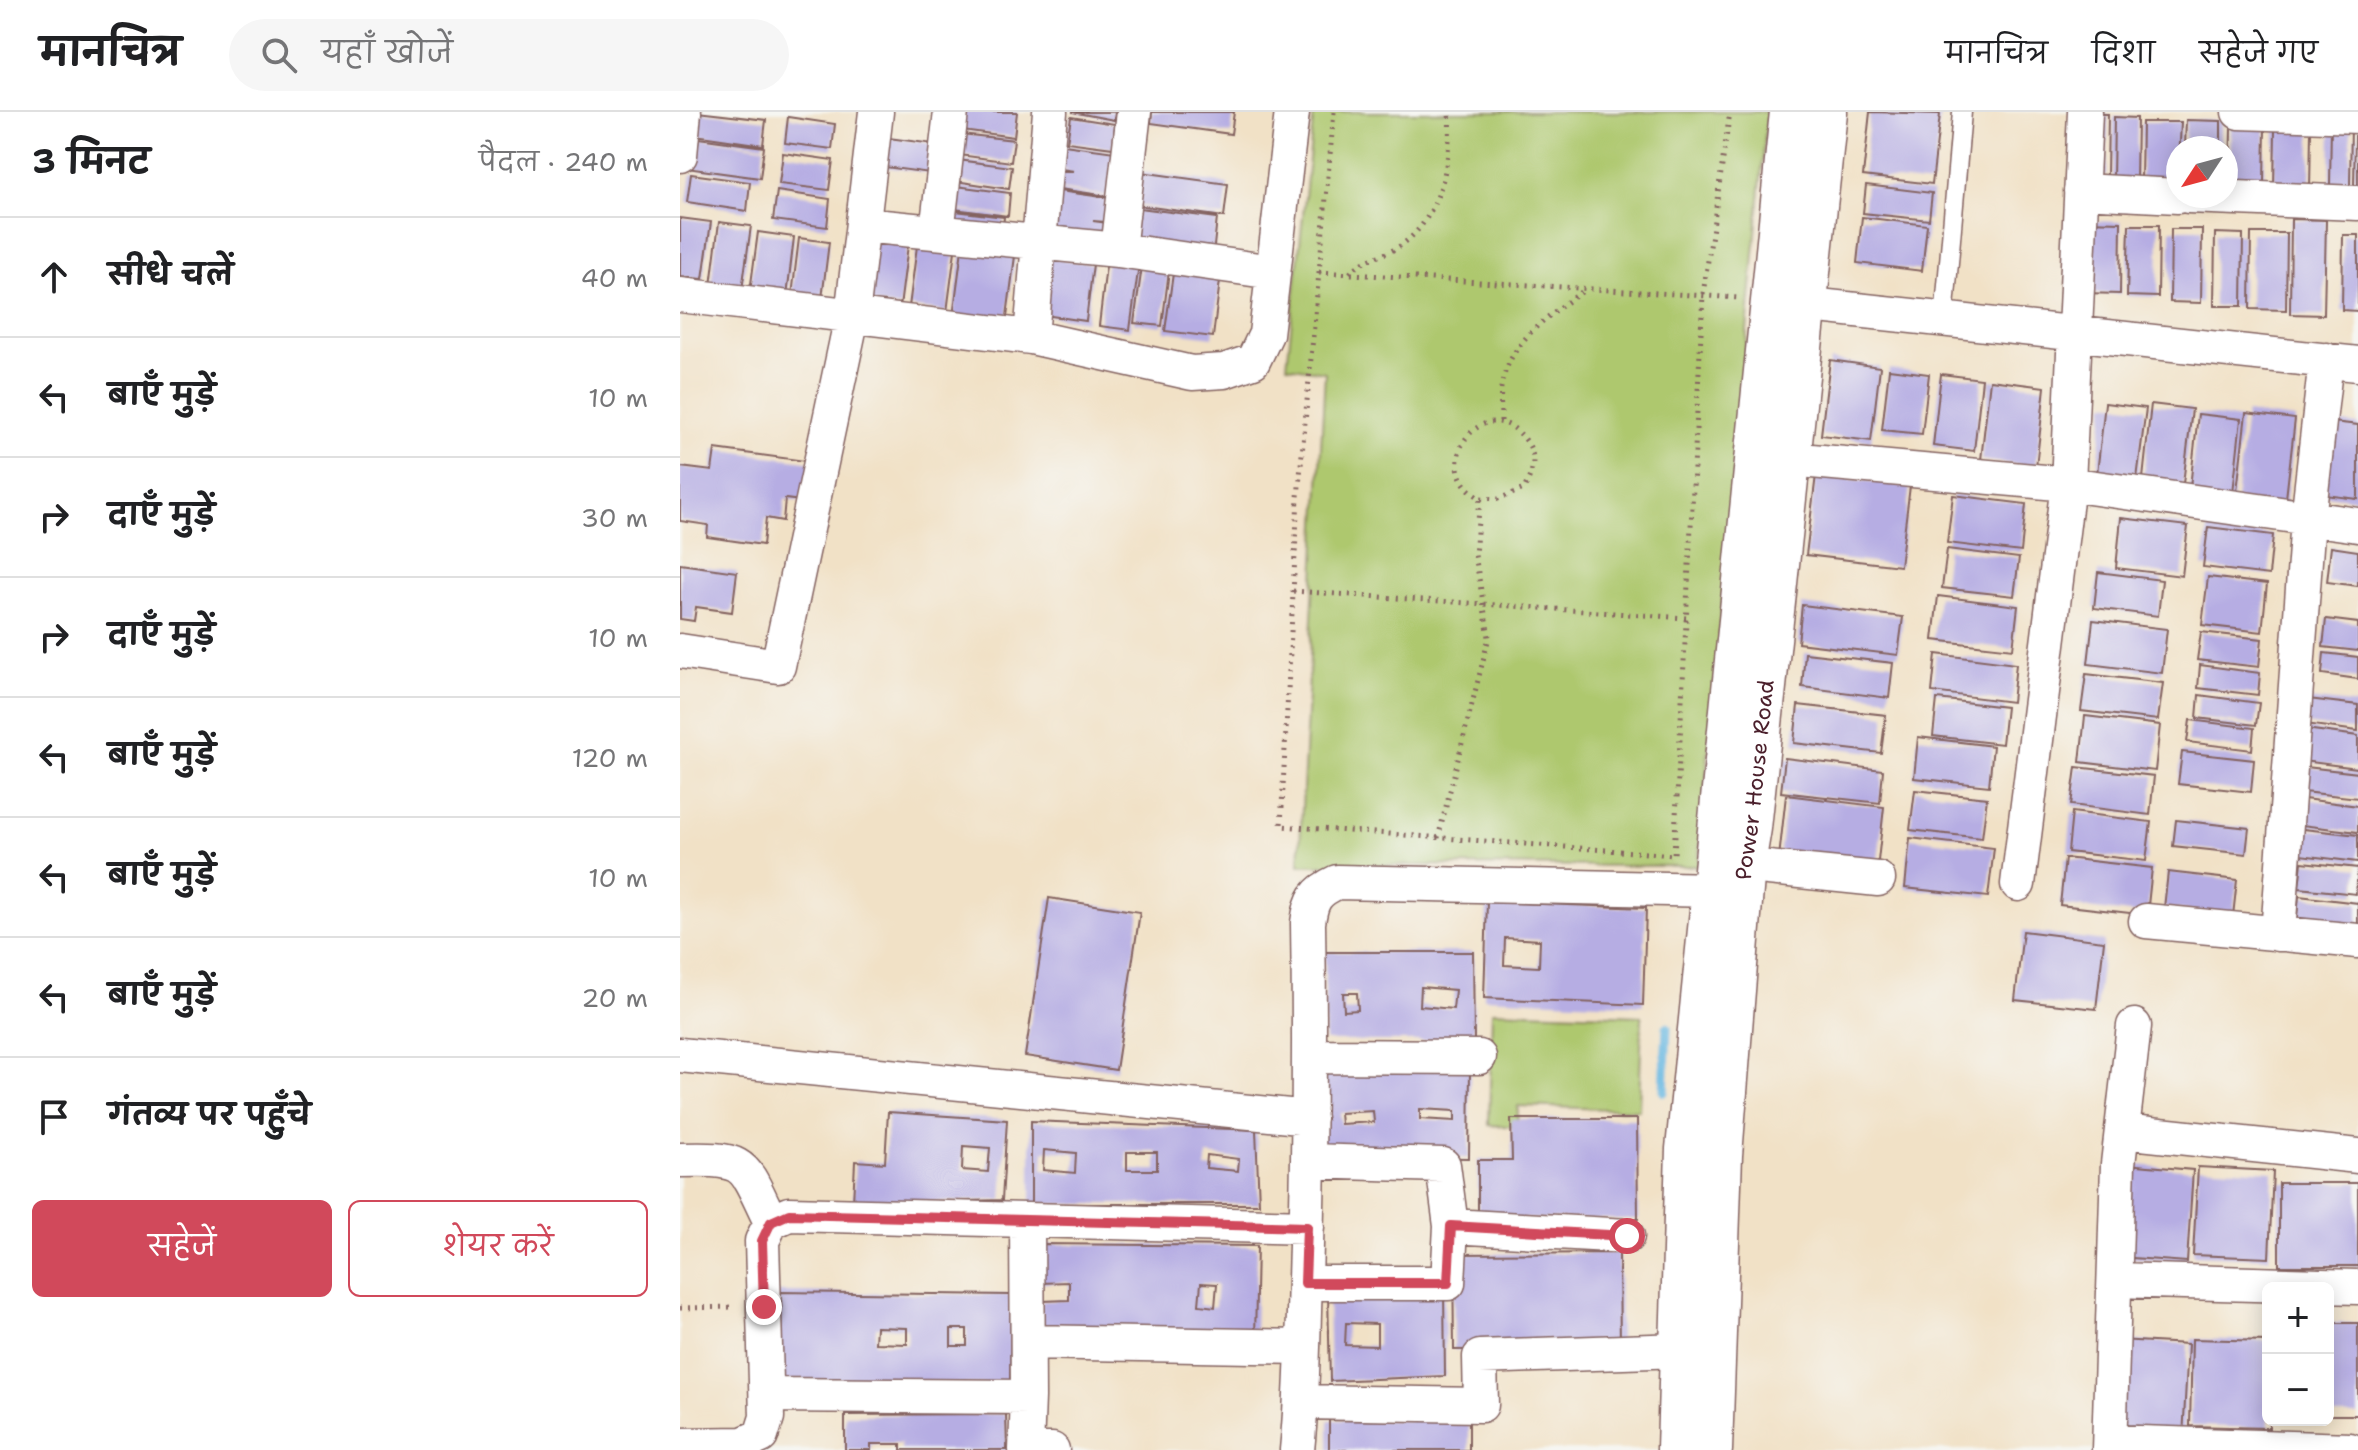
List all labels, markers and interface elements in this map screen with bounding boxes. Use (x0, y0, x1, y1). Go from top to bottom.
search box (229, 19, 789, 91)
text: मानचित्र (40, 26, 181, 77)
text: यहाँ खोजें (321, 32, 453, 73)
icon: search (257, 33, 301, 77)
text: मानचित्र (1945, 34, 2048, 72)
text: दिशा (2092, 34, 2155, 72)
text: सहेजे गए (2199, 34, 2318, 72)
north arrow (2166, 136, 2238, 208)
text: 3 मिनट (32, 138, 150, 184)
text: पैदल · 240 m (479, 144, 648, 179)
text: सीधे चलें (108, 254, 233, 295)
icon: ahead (32, 255, 76, 299)
text: 40 m (581, 260, 648, 295)
text: बाएँ मुड़ें (108, 374, 216, 415)
icon: left (32, 375, 76, 419)
text: 10 m (588, 380, 648, 415)
text: दाएँ मुड़ें (108, 494, 215, 535)
icon: right (32, 495, 76, 539)
text: 30 m (581, 500, 648, 535)
text: दाएँ मुड़ें (108, 614, 215, 655)
icon: right (32, 615, 76, 659)
text: 10 m (588, 620, 648, 655)
street label: Power House Road (1729, 678, 1781, 881)
text: बाएँ मुड़ें (108, 734, 216, 775)
icon: left (32, 735, 76, 779)
text: 120 m (572, 740, 648, 775)
text: बाएँ मुड़ें (108, 854, 216, 895)
icon: left (32, 855, 76, 899)
text: 10 m (588, 860, 648, 895)
text: बाएँ मुड़ें (108, 974, 216, 1015)
icon: left (32, 975, 76, 1019)
text: 20 m (581, 980, 648, 1015)
text: गंतव्य पर पहुँचे (108, 1094, 311, 1135)
icon: arrive (32, 1095, 76, 1139)
button: सहेजें (32, 1200, 332, 1297)
button: शेयर करें (348, 1200, 648, 1297)
route start (1609, 1218, 1645, 1254)
map controls (2262, 1282, 2334, 1426)
button: + (2262, 1282, 2334, 1354)
route end (746, 1289, 782, 1325)
button: − (2262, 1354, 2334, 1426)

